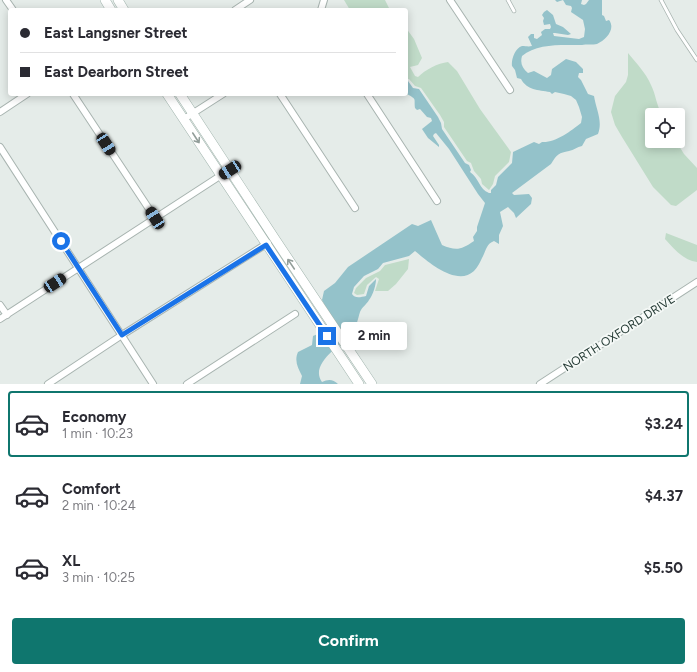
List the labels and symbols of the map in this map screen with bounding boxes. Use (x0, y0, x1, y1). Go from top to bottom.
car (94, 131, 118, 157)
one-way arrow (192, 132, 200, 143)
car (217, 158, 243, 182)
car (143, 205, 167, 231)
route start (52, 232, 70, 250)
one-way arrow (287, 258, 295, 270)
car (42, 271, 68, 295)
street label: NORTH OXFORD DRIVE (561, 292, 677, 374)
callout: 2 min (341, 322, 407, 350)
route end (318, 327, 336, 345)

